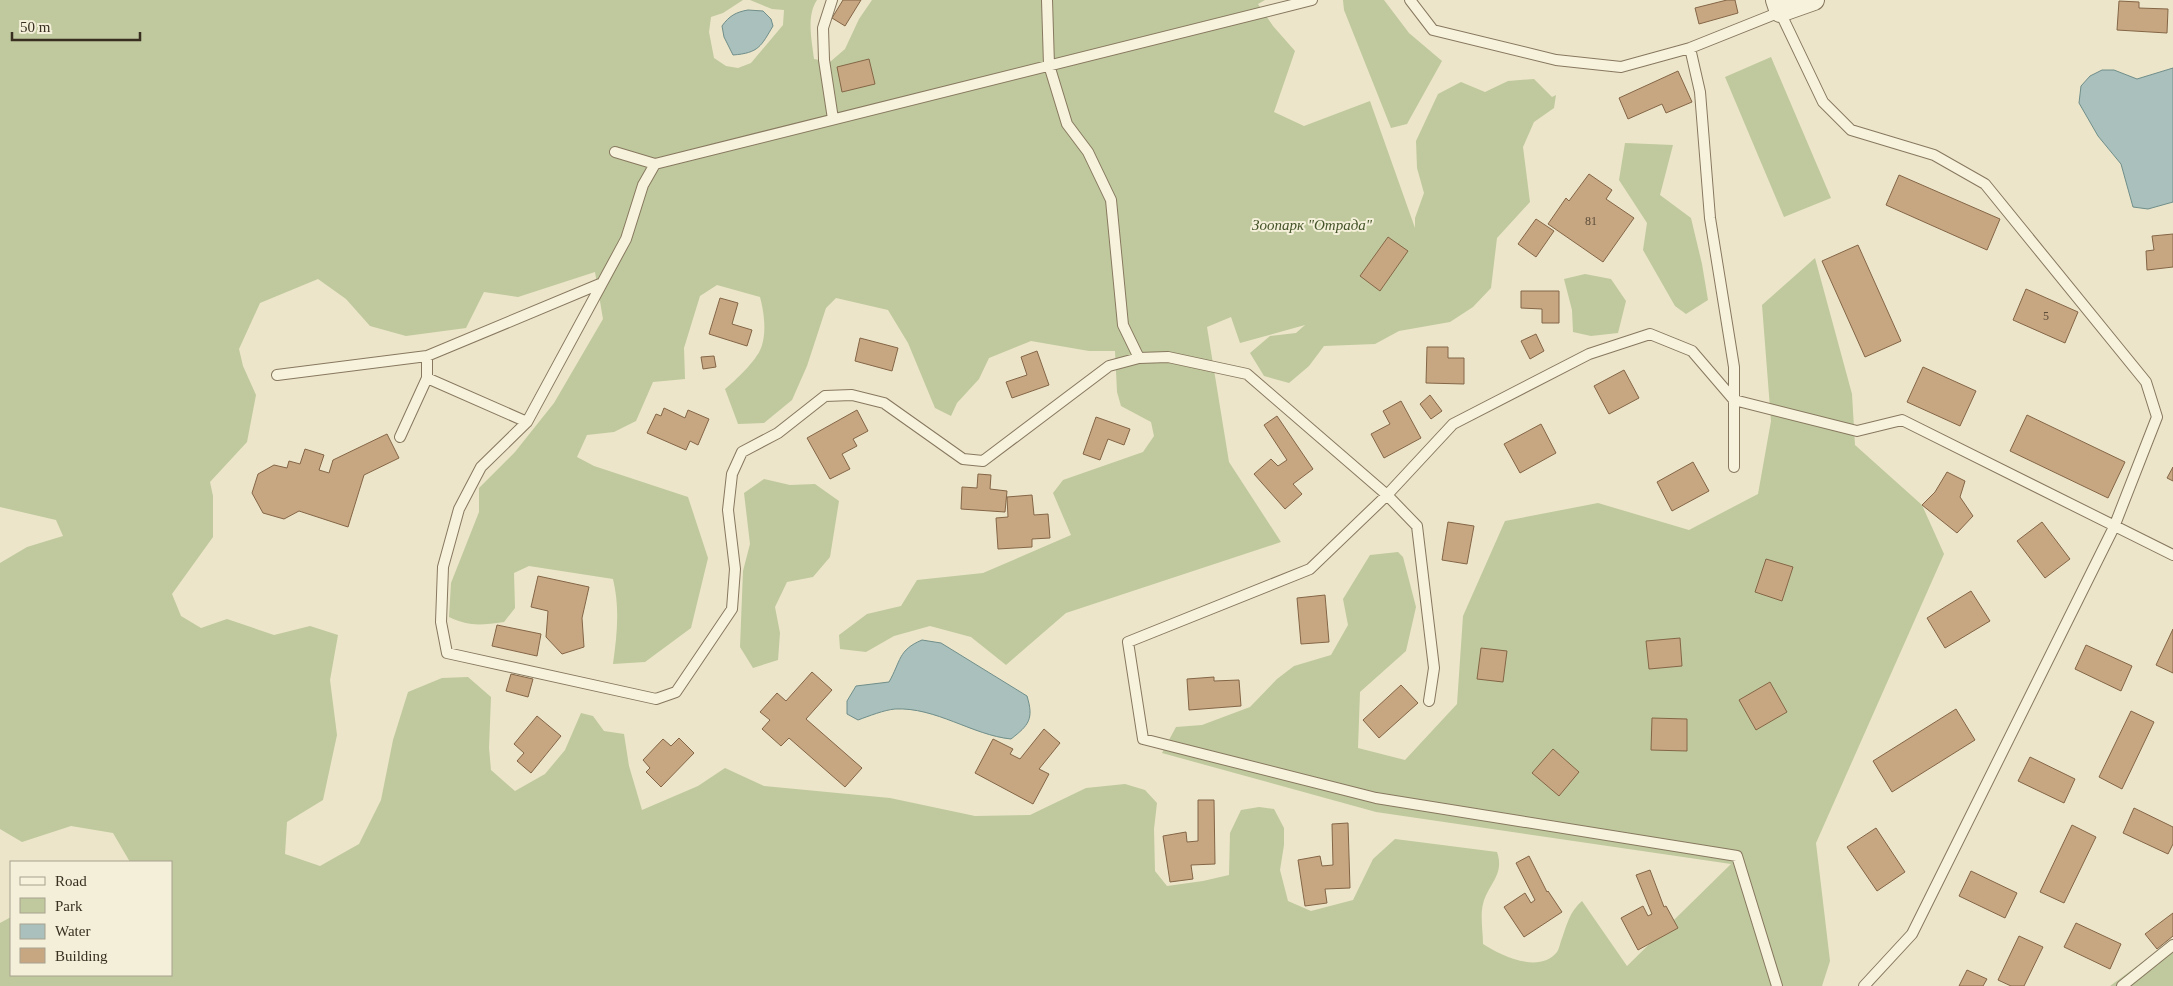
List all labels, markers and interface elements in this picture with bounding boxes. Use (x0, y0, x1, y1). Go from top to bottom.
scale bar (12, 10, 140, 42)
text: 50 m (20, 19, 51, 35)
house number: 81 (1585, 214, 1597, 228)
park label: Зоопарк "Отрада" (1252, 217, 1373, 233)
house number: 5 (2043, 309, 2049, 323)
legend (10, 861, 172, 976)
text: Road (55, 873, 87, 889)
text: Park (55, 898, 83, 914)
text: Water (55, 923, 90, 939)
text: Building (55, 948, 108, 964)

